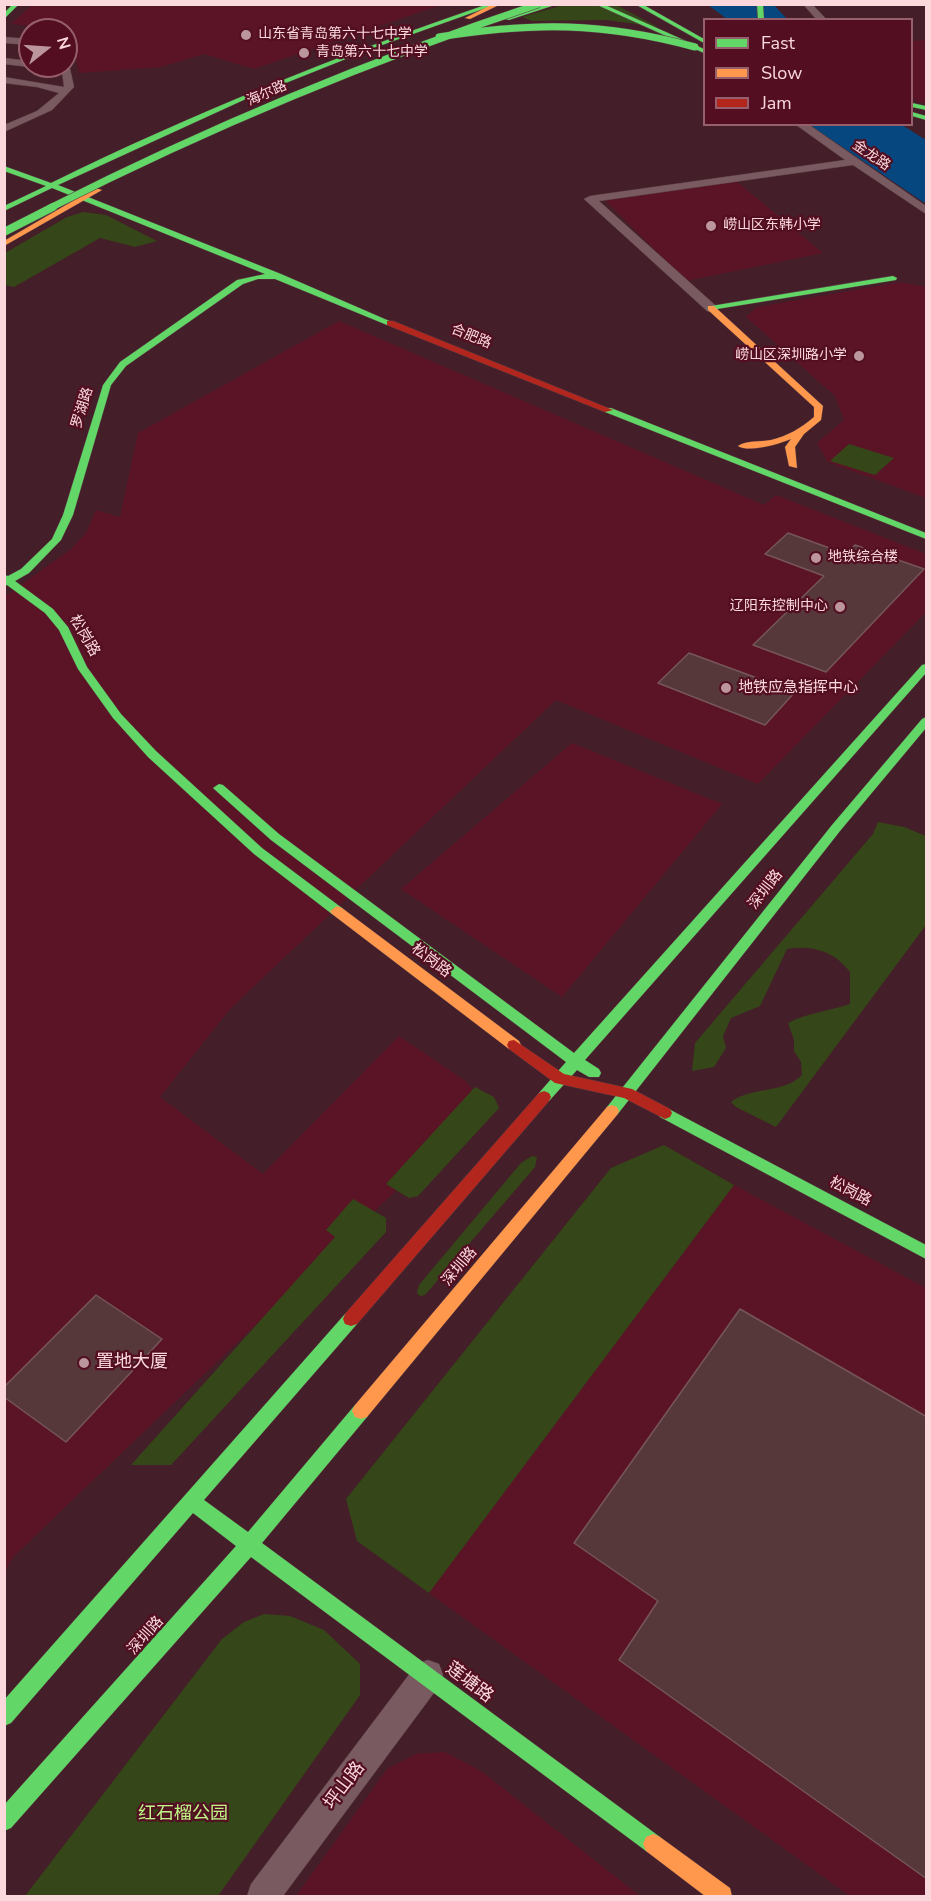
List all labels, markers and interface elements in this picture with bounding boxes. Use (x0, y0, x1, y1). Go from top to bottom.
north arrow (18, 18, 78, 78)
legend (703, 18, 913, 126)
place label: 山东省青岛第六十七中学 (258, 27, 412, 43)
marker: 山东省青岛第六十七中学 (239, 28, 253, 42)
text: Fast (761, 31, 795, 55)
text: N (51, 34, 76, 52)
place label: 青岛第六十七中学 (316, 45, 428, 61)
marker: 青岛第六十七中学 (297, 46, 311, 60)
text: Slow (761, 61, 802, 85)
street label: 海尔路 (244, 78, 290, 110)
text: Jam (761, 91, 792, 115)
street label: 金龙路 (849, 137, 893, 175)
place label: 崂山区东韩小学 (723, 218, 821, 234)
marker: 崂山区东韩小学 (704, 219, 718, 233)
street label: 合肥路 (448, 321, 494, 353)
place label: 崂山区深圳路小学 (735, 348, 847, 364)
marker: 崂山区深圳路小学 (852, 349, 866, 363)
street label: 罗湖路 (69, 385, 97, 431)
place label: 地铁综合楼 (828, 550, 898, 566)
marker: 地铁综合楼 (809, 551, 823, 565)
place label: 辽阳东控制中心 (730, 599, 828, 615)
marker: 辽阳东控制中心 (833, 600, 847, 614)
street label: 松岗路 (65, 612, 103, 660)
place label: 地铁应急指挥中心 (738, 679, 858, 697)
marker: 地铁应急指挥中心 (719, 681, 733, 695)
street label: 深圳路 (745, 867, 787, 913)
street label: 松岗路 (408, 940, 454, 982)
street label: 松岗路 (826, 1173, 874, 1211)
street label: 深圳路 (439, 1244, 481, 1290)
place label: 置地大厦 (96, 1352, 168, 1374)
marker: 置地大厦 (77, 1356, 91, 1370)
street label: 深圳路 (124, 1613, 168, 1659)
street label: 莲塘路 (441, 1658, 497, 1708)
street label: 坪山路 (320, 1758, 370, 1814)
park label: 红石榴公园 (138, 1804, 228, 1826)

